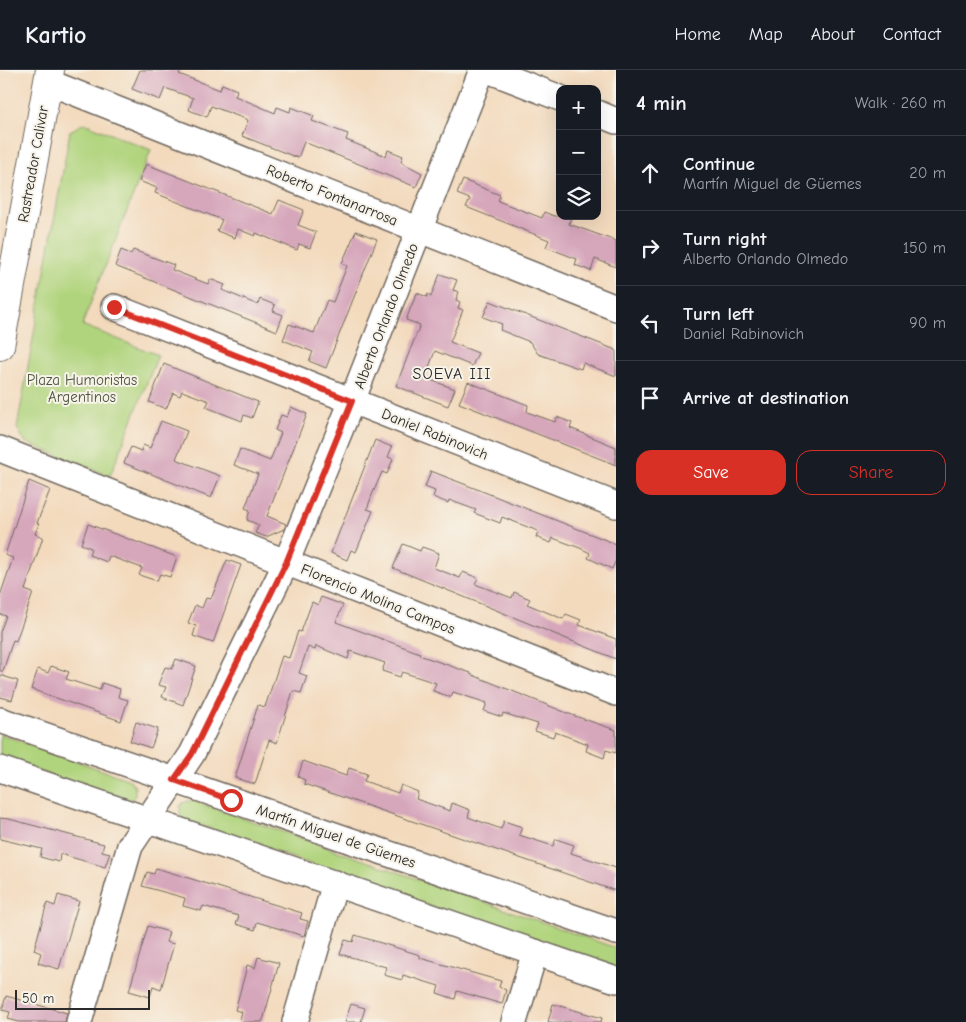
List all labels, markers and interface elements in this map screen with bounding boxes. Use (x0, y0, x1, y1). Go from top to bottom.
text: Kartio (25, 21, 87, 49)
text: Home (674, 24, 721, 45)
text: Map (749, 24, 783, 45)
text: About (811, 24, 855, 45)
text: Contact (883, 24, 941, 45)
map controls (556, 85, 601, 220)
button: + (556, 85, 601, 130)
text: 4 min (636, 91, 687, 115)
text: Walk · 260 m (855, 94, 946, 112)
street label: Rastreador Calivar (14, 104, 52, 224)
button: − (556, 130, 601, 175)
text: Continue (683, 153, 755, 175)
icon: ahead (636, 159, 664, 187)
street label: Roberto Fontanarrosa (264, 160, 400, 230)
text: 20 m (909, 164, 946, 182)
button: layers (556, 175, 601, 220)
text: Martín Miguel de Güemes (683, 175, 861, 193)
text: Turn right (683, 228, 767, 250)
icon: right (636, 234, 664, 262)
text: 150 m (903, 239, 946, 257)
street label: Alberto Orlando Olmedo (350, 240, 422, 392)
text: Alberto Orlando Olmedo (683, 250, 848, 268)
route end (103, 296, 126, 319)
text: Turn left (683, 303, 754, 325)
icon: left (636, 309, 664, 337)
text: 90 m (909, 314, 946, 332)
text: Daniel Rabinovich (683, 325, 804, 343)
district label: SOEVA III (413, 365, 491, 383)
park label: Plaza Humoristas Argentinos (27, 371, 137, 406)
icon: arrive (636, 384, 664, 412)
text: Arrive at destination (683, 387, 849, 409)
street label: Daniel Rabinovich (379, 404, 491, 464)
button: Save (636, 450, 786, 495)
button: Share (796, 450, 946, 495)
street label: Florencio Molina Campos (298, 560, 458, 638)
route start (220, 789, 243, 812)
street label: Martín Miguel de Güemes (254, 800, 418, 872)
scale bar (15, 987, 150, 1010)
text: 50 m (22, 990, 54, 1007)

